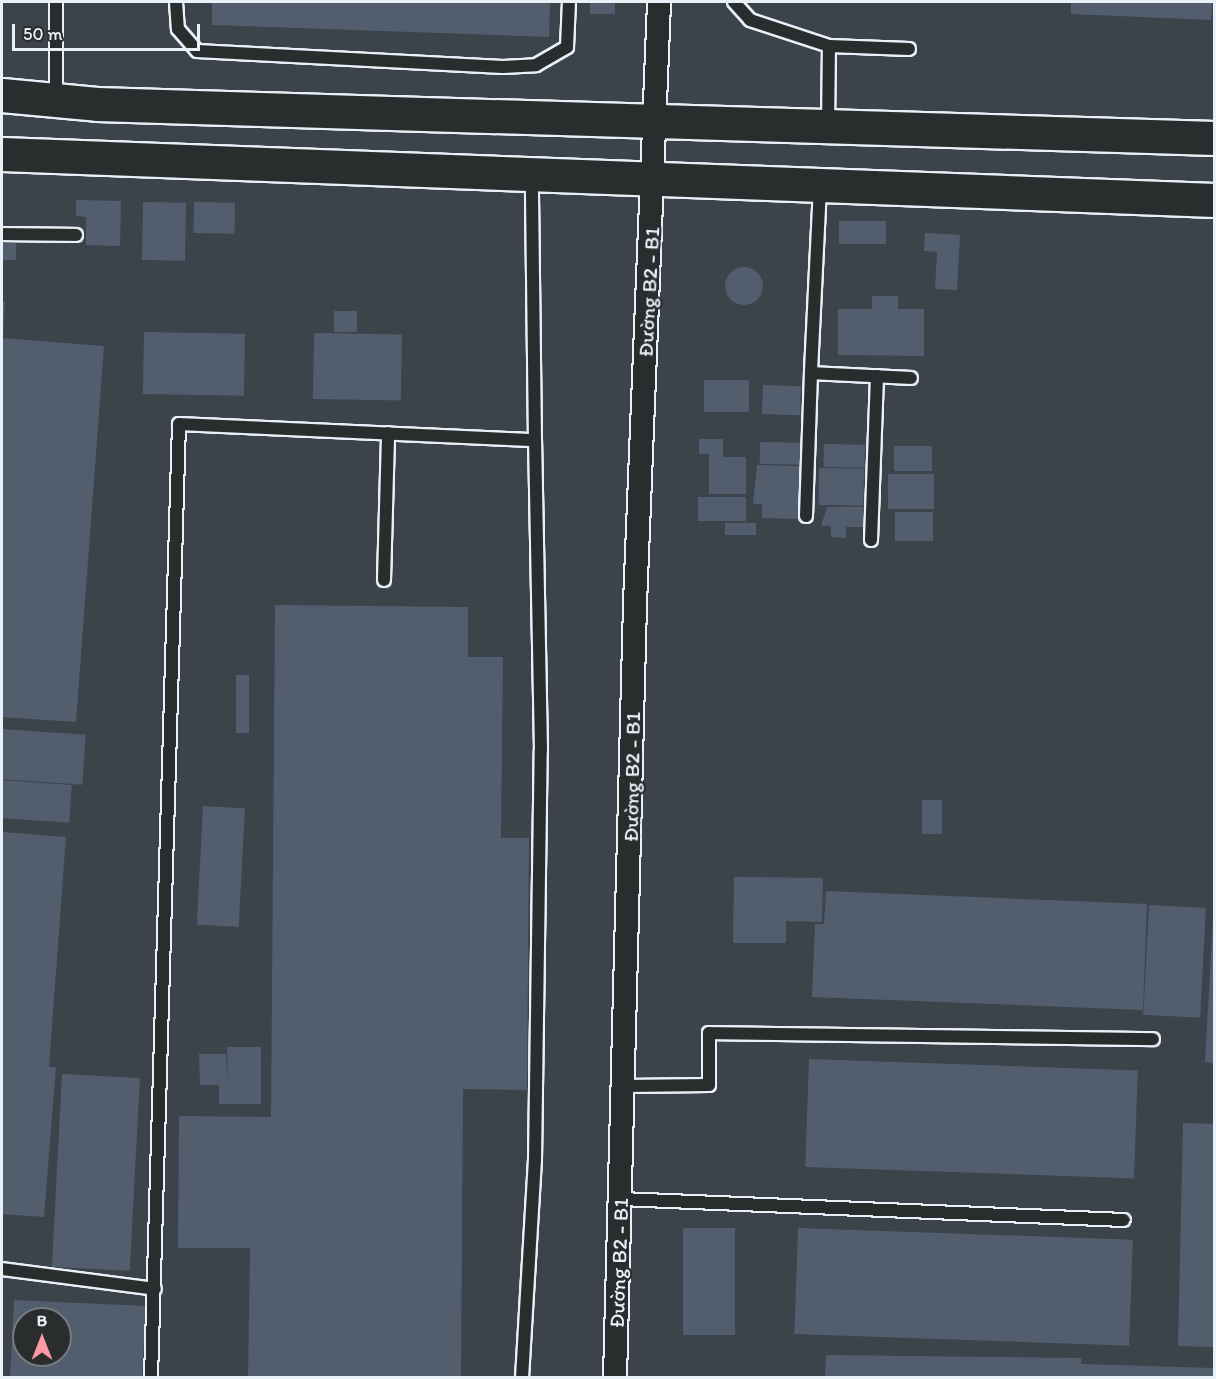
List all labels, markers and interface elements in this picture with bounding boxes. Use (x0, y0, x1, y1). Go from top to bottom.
scale bar (15, 12, 202, 50)
text: 50 m (23, 23, 63, 45)
street label: Đường B2 - B1 (633, 226, 665, 358)
street label: Đường B2 - B1 (618, 712, 646, 842)
street label: Đường B2 - B1 (604, 1197, 634, 1329)
north arrow (12, 1307, 72, 1367)
text: B (37, 1311, 47, 1330)

